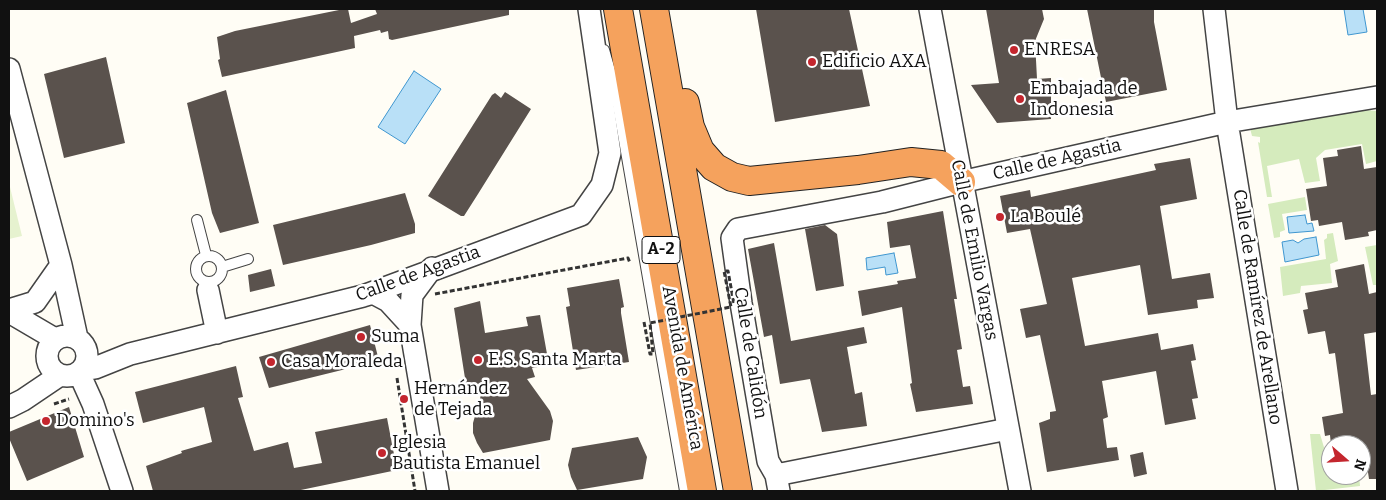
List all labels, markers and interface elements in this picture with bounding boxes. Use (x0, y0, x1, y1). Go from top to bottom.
place label: ENRESA (1024, 39, 1095, 61)
marker: ENRESA (1008, 44, 1020, 56)
place label: Edificio AXA (822, 51, 927, 73)
marker: Edificio AXA (806, 56, 818, 68)
place label: Embajada de Indonesia (1030, 78, 1138, 120)
marker: Embajada de Indonesia (1014, 93, 1026, 105)
street label: Calle de Agastia (991, 135, 1123, 185)
street label: Calle de Emilio Vargas (946, 158, 1002, 342)
street label: Calle de Ramírez de Arellano (1228, 188, 1286, 426)
place label: La Boulé (1010, 206, 1081, 228)
marker: La Boulé (994, 211, 1006, 223)
road number: A-2 (642, 236, 680, 264)
street label: Calle de Agastia (353, 241, 483, 307)
street label: Avenida de América (657, 284, 707, 452)
street label: Calle de Calidón (729, 286, 771, 420)
place label: Suma (371, 326, 420, 348)
marker: Suma (355, 331, 367, 343)
place label: E.S. Santa Marta (488, 349, 622, 371)
place label: Casa Moraleda (281, 351, 403, 373)
marker: E.S. Santa Marta (472, 354, 484, 366)
marker: Casa Moraleda (265, 356, 277, 368)
place label: Hernández de Tejada (414, 378, 507, 420)
marker: Hernández de Tejada (398, 393, 410, 405)
place label: Domino's (56, 410, 135, 432)
marker: Domino's (40, 415, 52, 427)
place label: Iglesia Bautista Emanuel (392, 432, 540, 474)
north arrow (1321, 435, 1371, 485)
marker: Iglesia Bautista Emanuel (376, 447, 388, 459)
text: N (1350, 457, 1370, 473)

